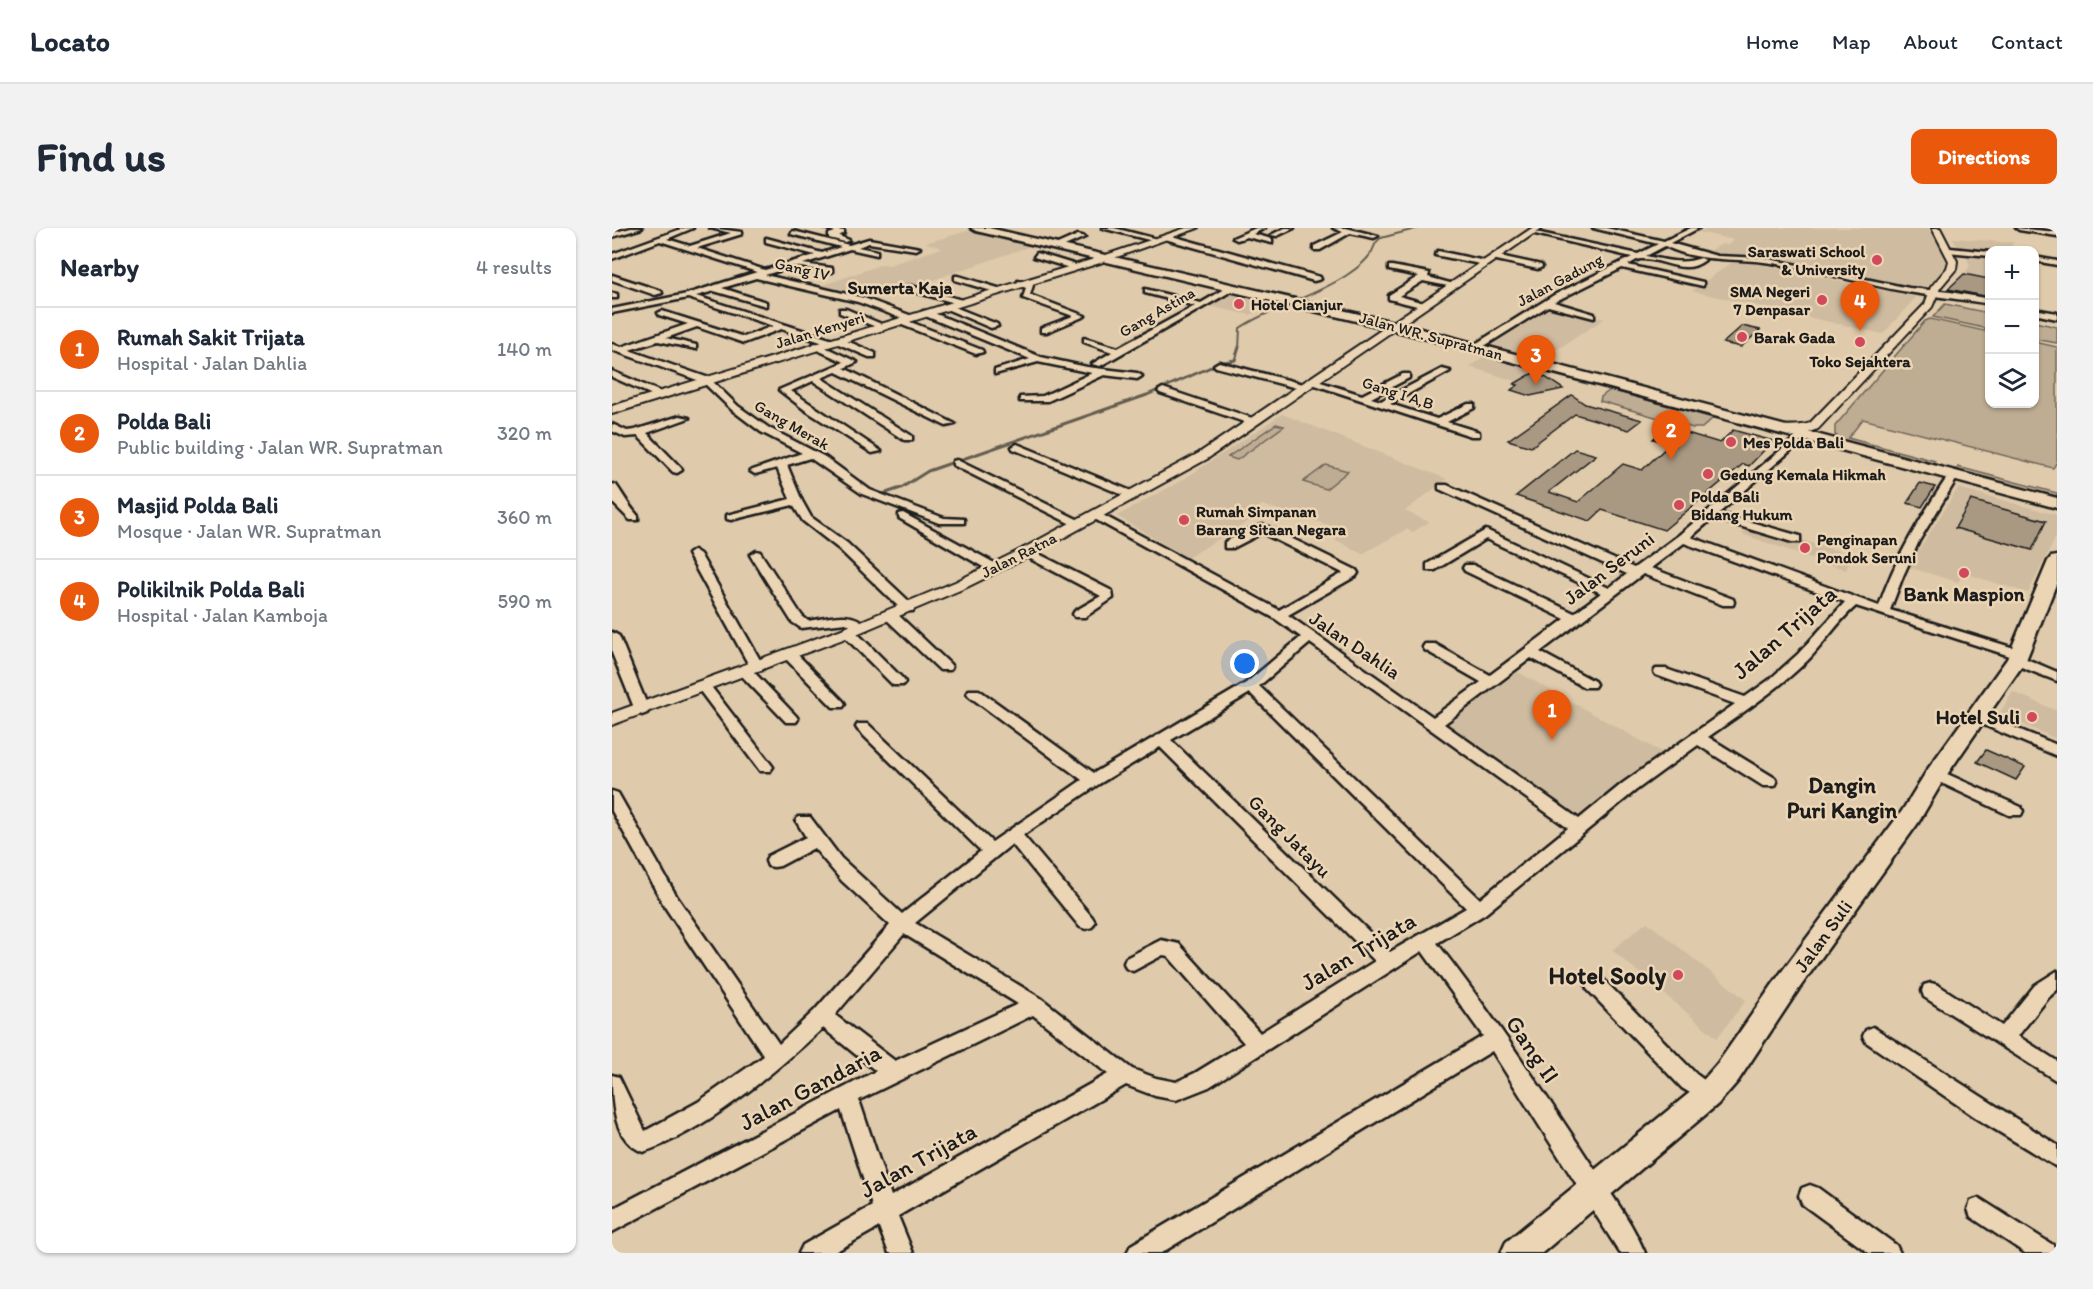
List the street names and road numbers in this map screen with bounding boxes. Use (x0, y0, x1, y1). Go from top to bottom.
street label: Jalan Gadung (1514, 249, 1607, 311)
street label: Gang IV (773, 253, 832, 285)
street label: Gang Astina (1116, 283, 1198, 341)
street label: Jalan Kenyeri (773, 307, 867, 353)
street label: Jalan WR. Supratman (1357, 308, 1505, 364)
street label: Gang I A,B (1360, 373, 1436, 413)
street label: Gang Merak (751, 396, 834, 454)
street label: Jalan Seruni (1559, 526, 1659, 610)
street label: Jalan Ratna (978, 528, 1060, 582)
street label: Jalan Trijata (1726, 579, 1842, 685)
street label: Jalan Dahlia (1305, 606, 1405, 684)
street label: Gang Jatayu (1243, 789, 1337, 883)
street label: Jalan Suli (1789, 895, 1857, 977)
street label: Jalan Trijata (1295, 905, 1421, 997)
street label: Gang II (1500, 1010, 1566, 1088)
street label: Jalan Gandaria (734, 1037, 886, 1137)
street label: Jalan Trijata (855, 1116, 982, 1204)

